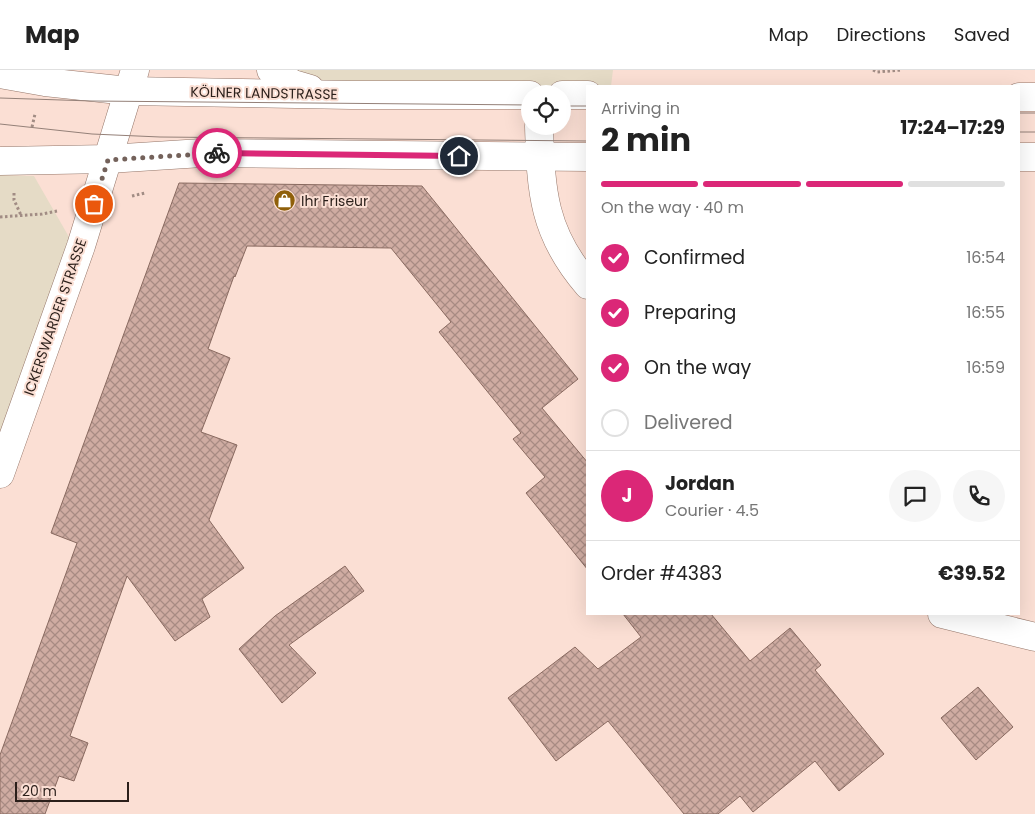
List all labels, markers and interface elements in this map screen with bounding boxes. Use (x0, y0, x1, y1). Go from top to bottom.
text: Map (25, 18, 80, 51)
text: Map (769, 22, 808, 47)
text: Directions (836, 22, 926, 47)
text: Saved (954, 22, 1010, 47)
street label: KÖLNER LANDSTRASSE (190, 82, 338, 104)
map controls (521, 85, 571, 135)
button: locate (521, 85, 571, 135)
text: Arriving in (601, 97, 680, 120)
text: 17:24–17:29 (900, 114, 1005, 141)
text: 2 min (601, 117, 691, 162)
courier (192, 128, 242, 178)
pin (438, 135, 480, 177)
icon: bike (203, 139, 231, 167)
icon: home (445, 142, 473, 170)
pin (73, 183, 115, 225)
shop icon: Ihr Friseur (273, 189, 297, 213)
icon: bag (80, 190, 108, 218)
place label: Ihr Friseur (301, 191, 368, 211)
text: On the way · 40 m (601, 196, 744, 219)
street label: ICKERSWARDER STRASSE (19, 236, 91, 398)
icon: check (601, 244, 629, 272)
text: Confirmed (644, 244, 745, 271)
text: 16:54 (966, 246, 1005, 269)
icon: check (601, 299, 629, 327)
text: Preparing (644, 299, 736, 326)
text: 16:55 (966, 301, 1005, 324)
icon: check (601, 354, 629, 382)
text: On the way (644, 354, 751, 381)
text: 16:59 (966, 356, 1005, 379)
text: Delivered (644, 409, 733, 436)
text: Jordan (665, 470, 735, 497)
button: chat (889, 470, 941, 522)
button: phone (953, 470, 1005, 522)
text: J (622, 482, 632, 509)
text: Courier · 4.5 (665, 499, 759, 522)
text: Order #4383 (601, 560, 722, 587)
text: €39.52 (938, 560, 1005, 587)
scale bar (15, 779, 129, 802)
text: 20 m (22, 781, 57, 801)

